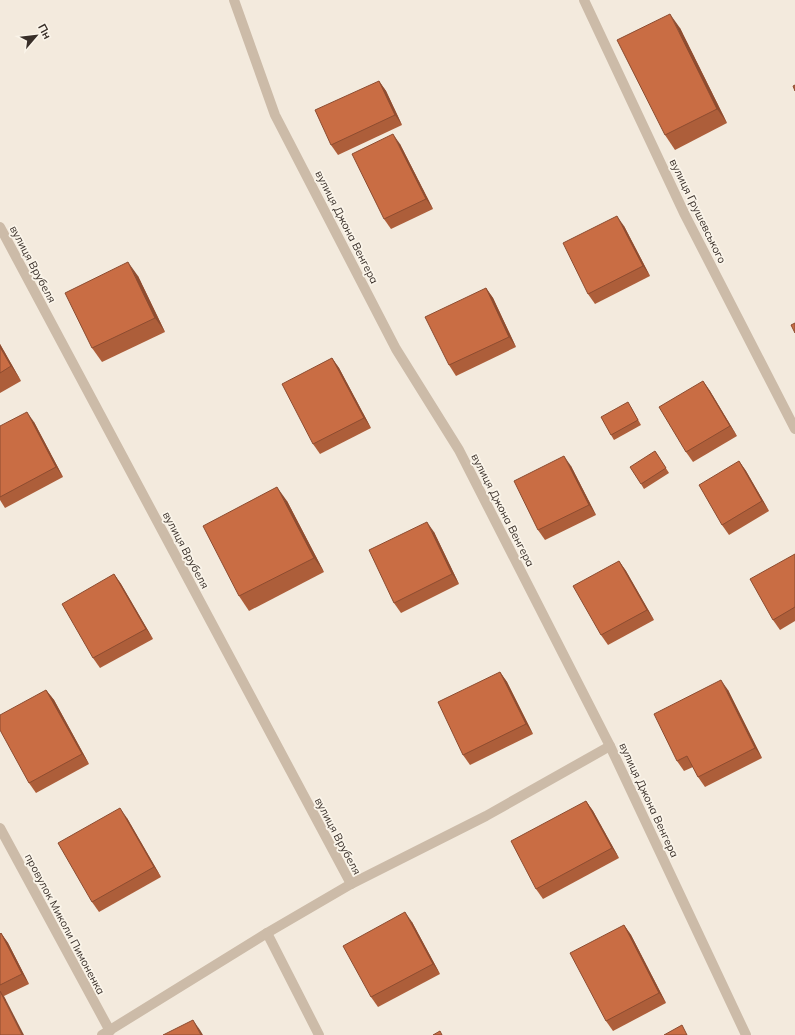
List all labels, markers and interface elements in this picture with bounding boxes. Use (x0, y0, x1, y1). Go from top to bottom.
north arrow (16, 16, 56, 56)
text: Пн (35, 21, 55, 42)
street label: вулиця Грушевського (667, 156, 729, 266)
street label: вулиця Джона Венгера (312, 168, 382, 286)
street label: вулиця Врубеля (7, 223, 59, 305)
street label: вулиця Джона Венгера (468, 451, 538, 569)
street label: вулиця Врубеля (160, 509, 212, 591)
street label: вулиця Джона Венгера (616, 740, 682, 860)
street label: вулиця Врубеля (312, 795, 364, 877)
street label: провулок Миколи Пимоненка (22, 851, 108, 997)

